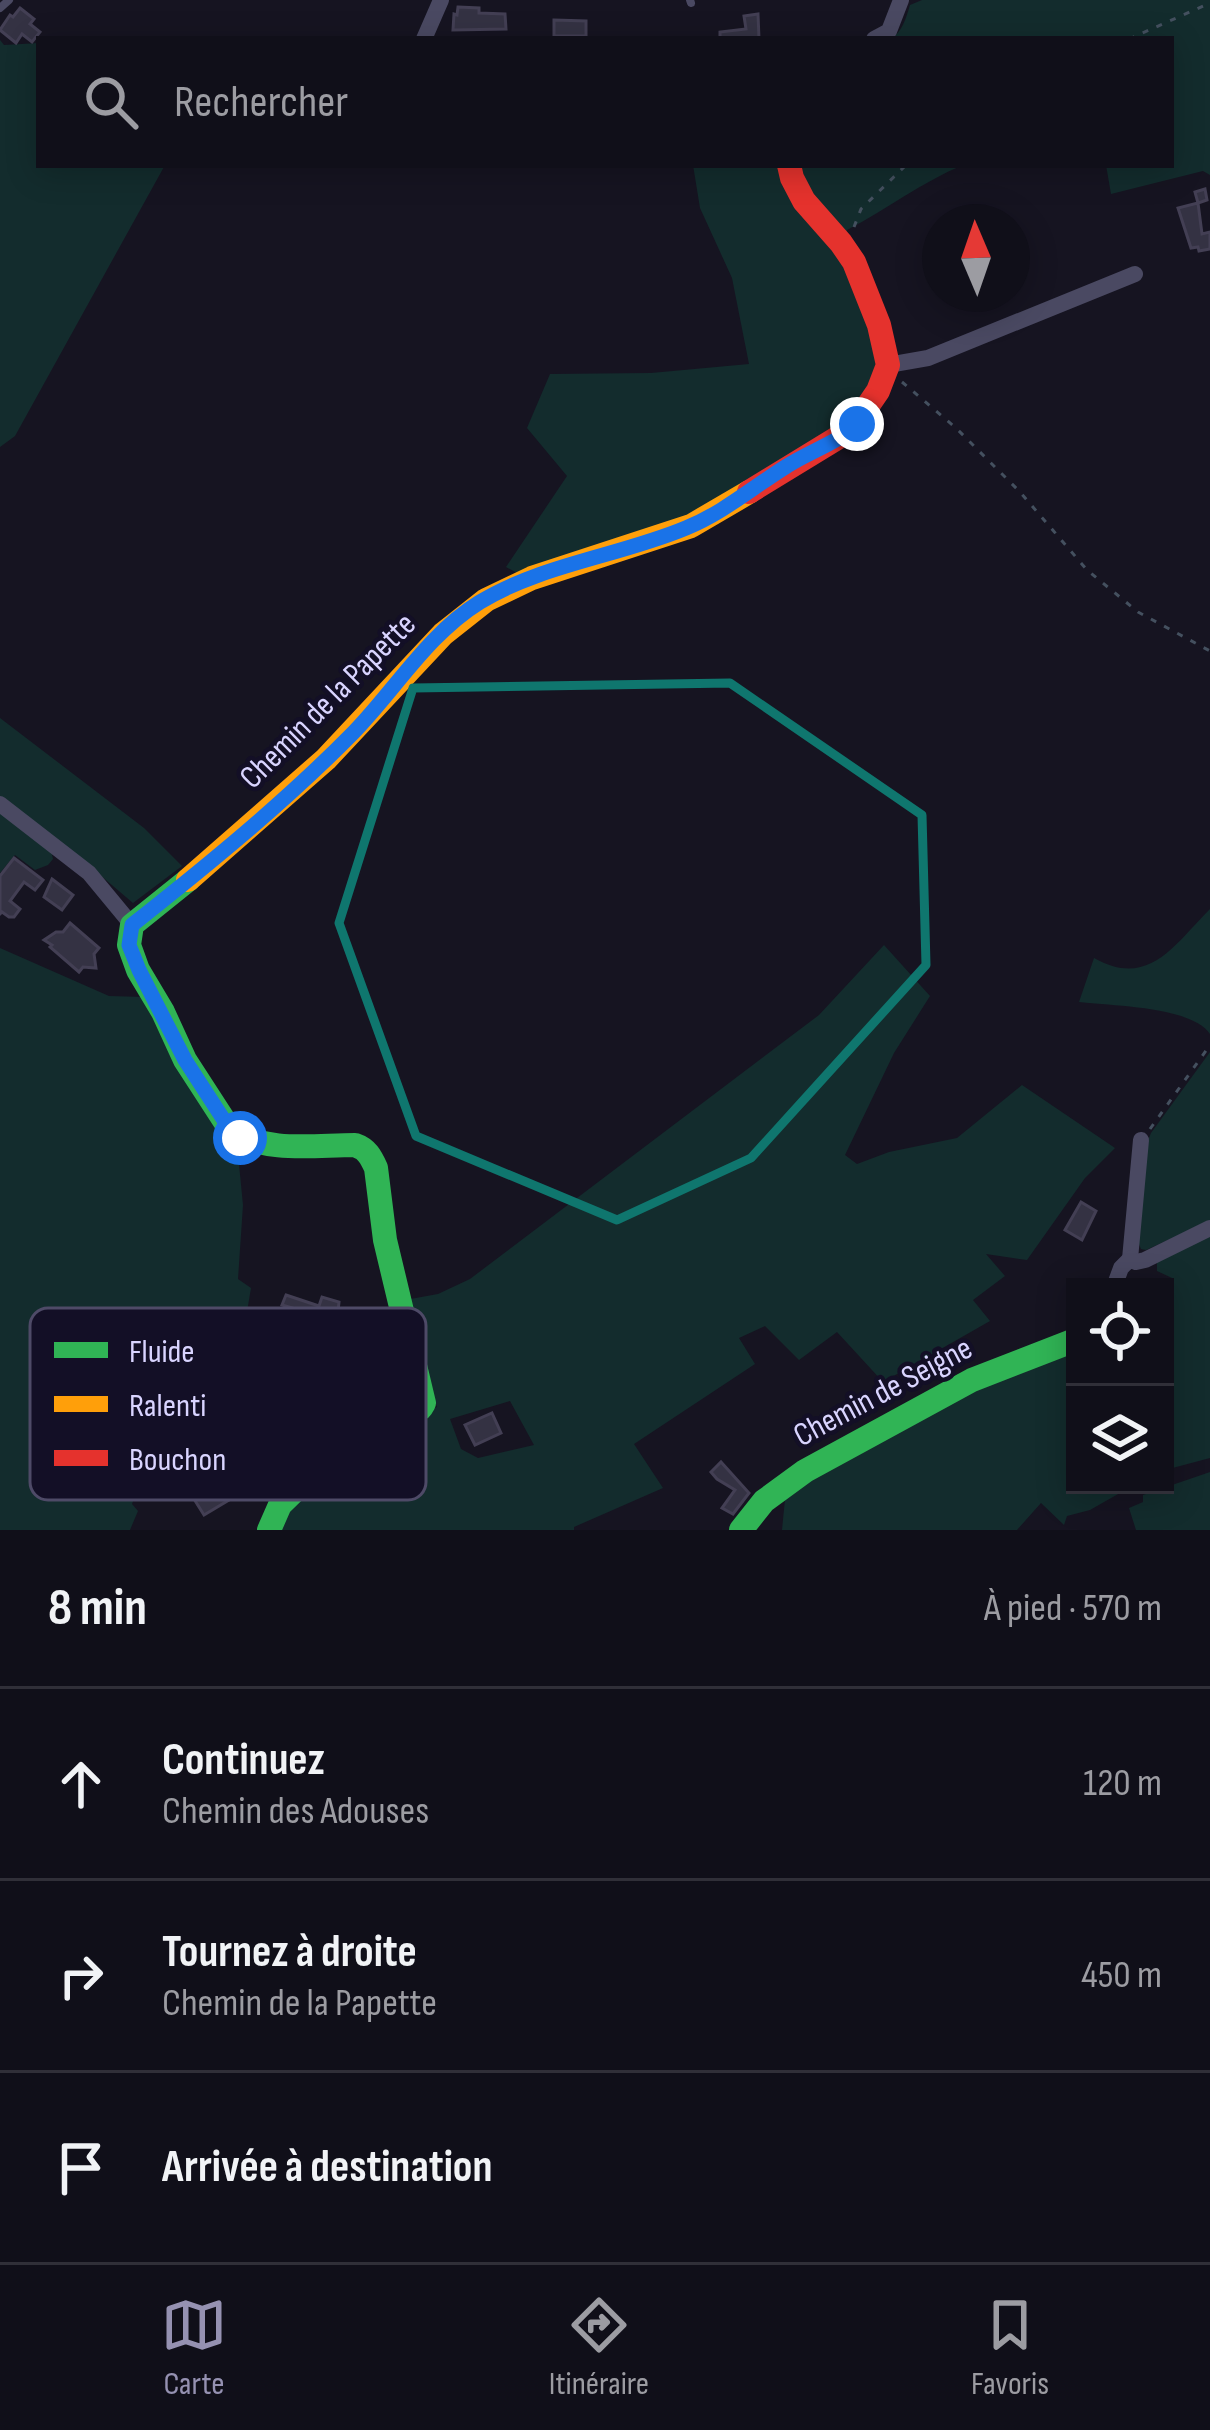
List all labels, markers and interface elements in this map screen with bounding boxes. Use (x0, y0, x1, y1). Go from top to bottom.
search box (36, 36, 1174, 168)
icon: search (78, 69, 144, 135)
text: Rechercher (174, 75, 348, 130)
north arrow (922, 204, 1030, 312)
route end (830, 397, 884, 451)
street label: Chemin de la Papette (232, 605, 424, 797)
route start (213, 1111, 267, 1165)
map controls (1066, 1278, 1174, 1494)
button: locate (1066, 1278, 1174, 1386)
legend (30, 1308, 426, 1500)
street label: Chemin de Seigne (787, 1328, 979, 1456)
text: Fluide (129, 1332, 195, 1372)
text: Ralenti (129, 1386, 206, 1426)
button: layers (1066, 1386, 1174, 1494)
text: Bouchon (129, 1440, 226, 1480)
text: 8 min (48, 1578, 147, 1639)
text: À pied · 570 m (984, 1585, 1162, 1632)
text: Continuez (162, 1733, 325, 1788)
icon: ahead (48, 1751, 114, 1817)
text: 120 m (1083, 1760, 1162, 1807)
text: Chemin des Adouses (162, 1788, 429, 1835)
text: Tournez à droite (162, 1925, 417, 1980)
icon: right (48, 1943, 114, 2009)
text: 450 m (1081, 1952, 1162, 1999)
text: Chemin de la Papette (162, 1980, 437, 2027)
icon: arrive (48, 2135, 114, 2201)
text: Arrivée à destination (162, 2140, 492, 2195)
tab: Carte (161, 2292, 227, 2404)
tab: Itinéraire (549, 2292, 649, 2404)
tab: Favoris (971, 2292, 1049, 2404)

